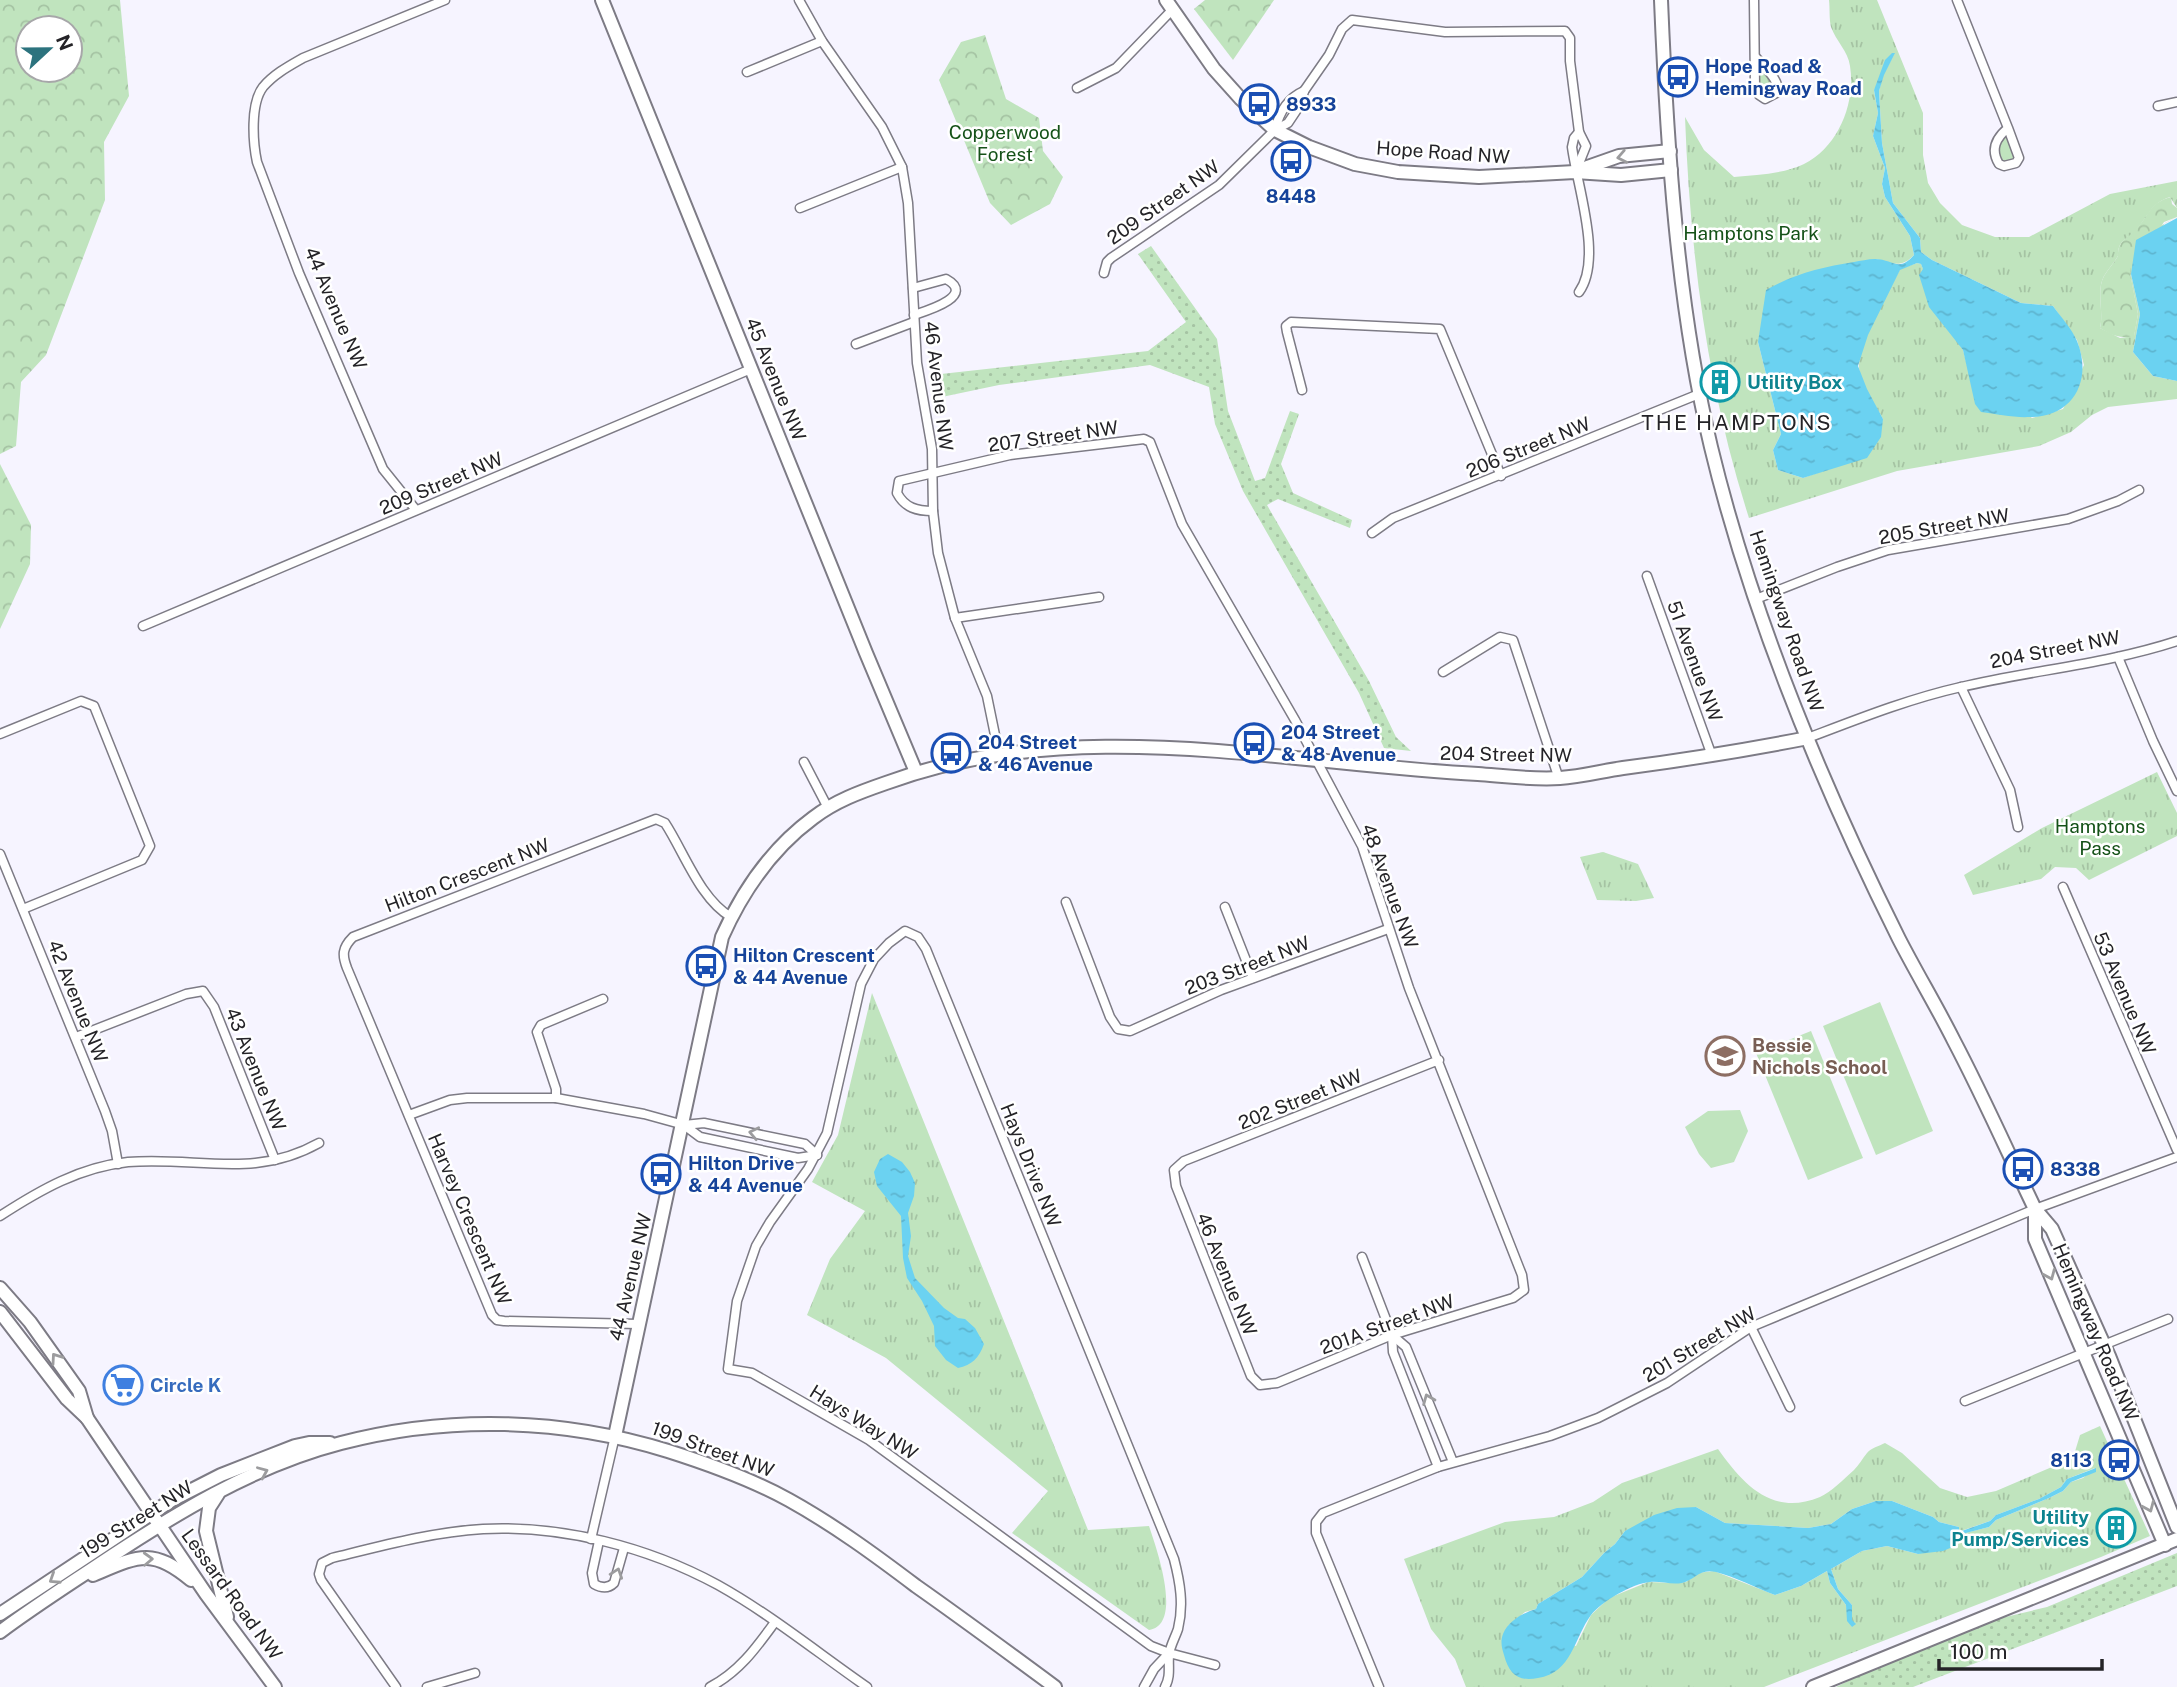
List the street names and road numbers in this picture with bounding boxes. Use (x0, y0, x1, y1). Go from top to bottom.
street label: Hope Road NW (1375, 136, 1511, 168)
street label: 209 Street NW (1103, 155, 1223, 249)
street label: 44 Avenue NW (300, 244, 372, 372)
street label: 45 Avenue NW (741, 314, 811, 444)
street label: 46 Avenue NW (920, 320, 958, 452)
street label: 206 Street NW (1463, 412, 1593, 482)
street label: 207 Street NW (987, 416, 1119, 456)
street label: 209 Street NW (376, 447, 506, 519)
street label: 205 Street NW (1877, 504, 2011, 548)
street label: Hemingway Road NW (1746, 527, 1828, 715)
street label: 51 Avenue NW (1663, 598, 1727, 724)
street label: 204 Street NW (1988, 626, 2122, 672)
street label: 204 Street NW (1440, 742, 1572, 766)
street label: 48 Avenue NW (1357, 821, 1423, 951)
street label: Hilton Crescent NW (382, 833, 552, 917)
street label: 53 Avenue NW (2089, 928, 2161, 1058)
street label: 203 Street NW (1181, 931, 1313, 999)
street label: 42 Avenue NW (43, 937, 113, 1065)
street label: 43 Avenue NW (221, 1004, 291, 1134)
street label: 202 Street NW (1235, 1064, 1365, 1134)
street label: Hays Drive NW (996, 1100, 1066, 1230)
street label: Harvey Crescent NW (424, 1130, 516, 1308)
street label: 46 Avenue NW (1192, 1209, 1262, 1339)
street label: 44 Avenue NW (605, 1211, 655, 1343)
street label: Hemingway Road NW (2049, 1240, 2143, 1424)
street label: 201A Street NW (1317, 1289, 1457, 1359)
street label: 201 Street NW (1639, 1302, 1759, 1386)
street label: Hays Way NW (806, 1380, 922, 1464)
street label: 199 Street NW (649, 1417, 777, 1481)
street label: 199 Street NW (76, 1476, 196, 1562)
street label: Lessard Road NW (177, 1524, 287, 1664)

